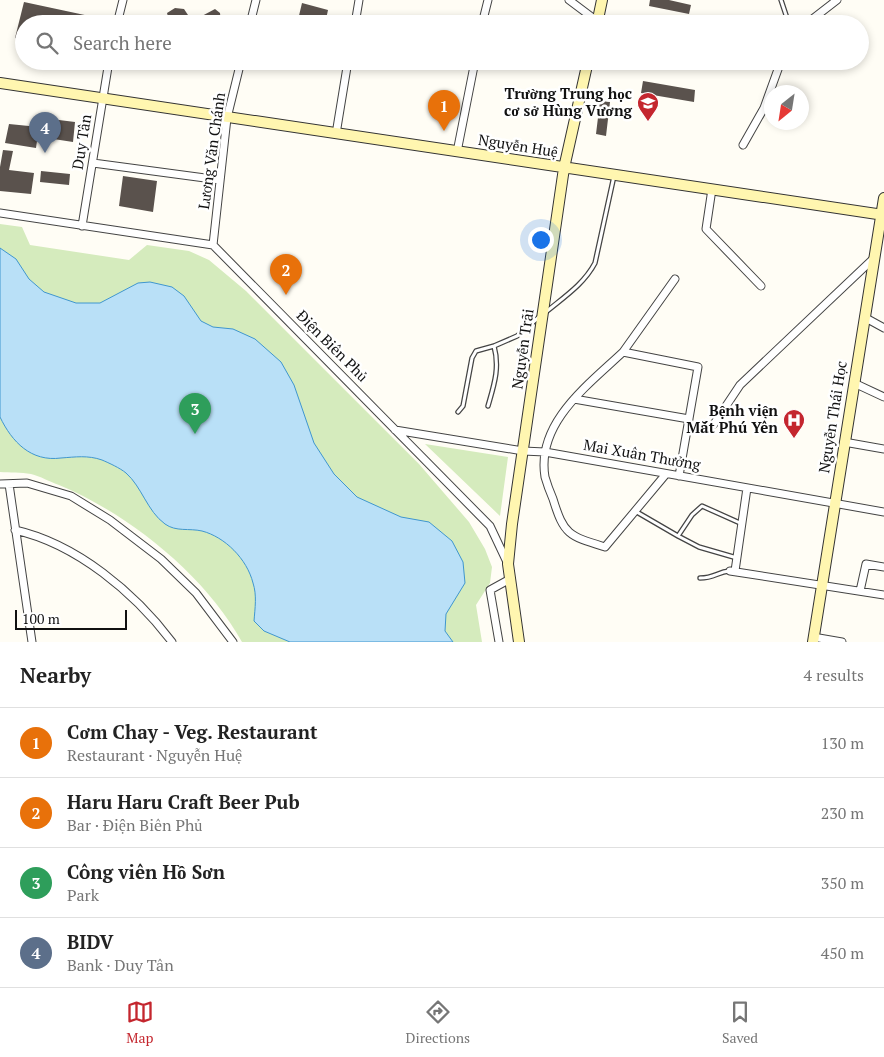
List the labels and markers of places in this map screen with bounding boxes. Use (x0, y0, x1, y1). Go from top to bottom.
place label: Trường Trung học cơ sở Hùng Vương (504, 83, 633, 120)
pin: 1 (428, 90, 460, 131)
school or university icon: Trường Trung học cơ sở Hùng Vương (636, 91, 660, 122)
pin: 4 (29, 112, 61, 153)
pin: 2 (270, 254, 302, 295)
pin: 3 (179, 393, 211, 434)
place label: Bệnh viện Mắt Phú Yên (686, 400, 778, 437)
hospital icon: Bệnh viện Mắt Phú Yên (782, 408, 806, 439)

